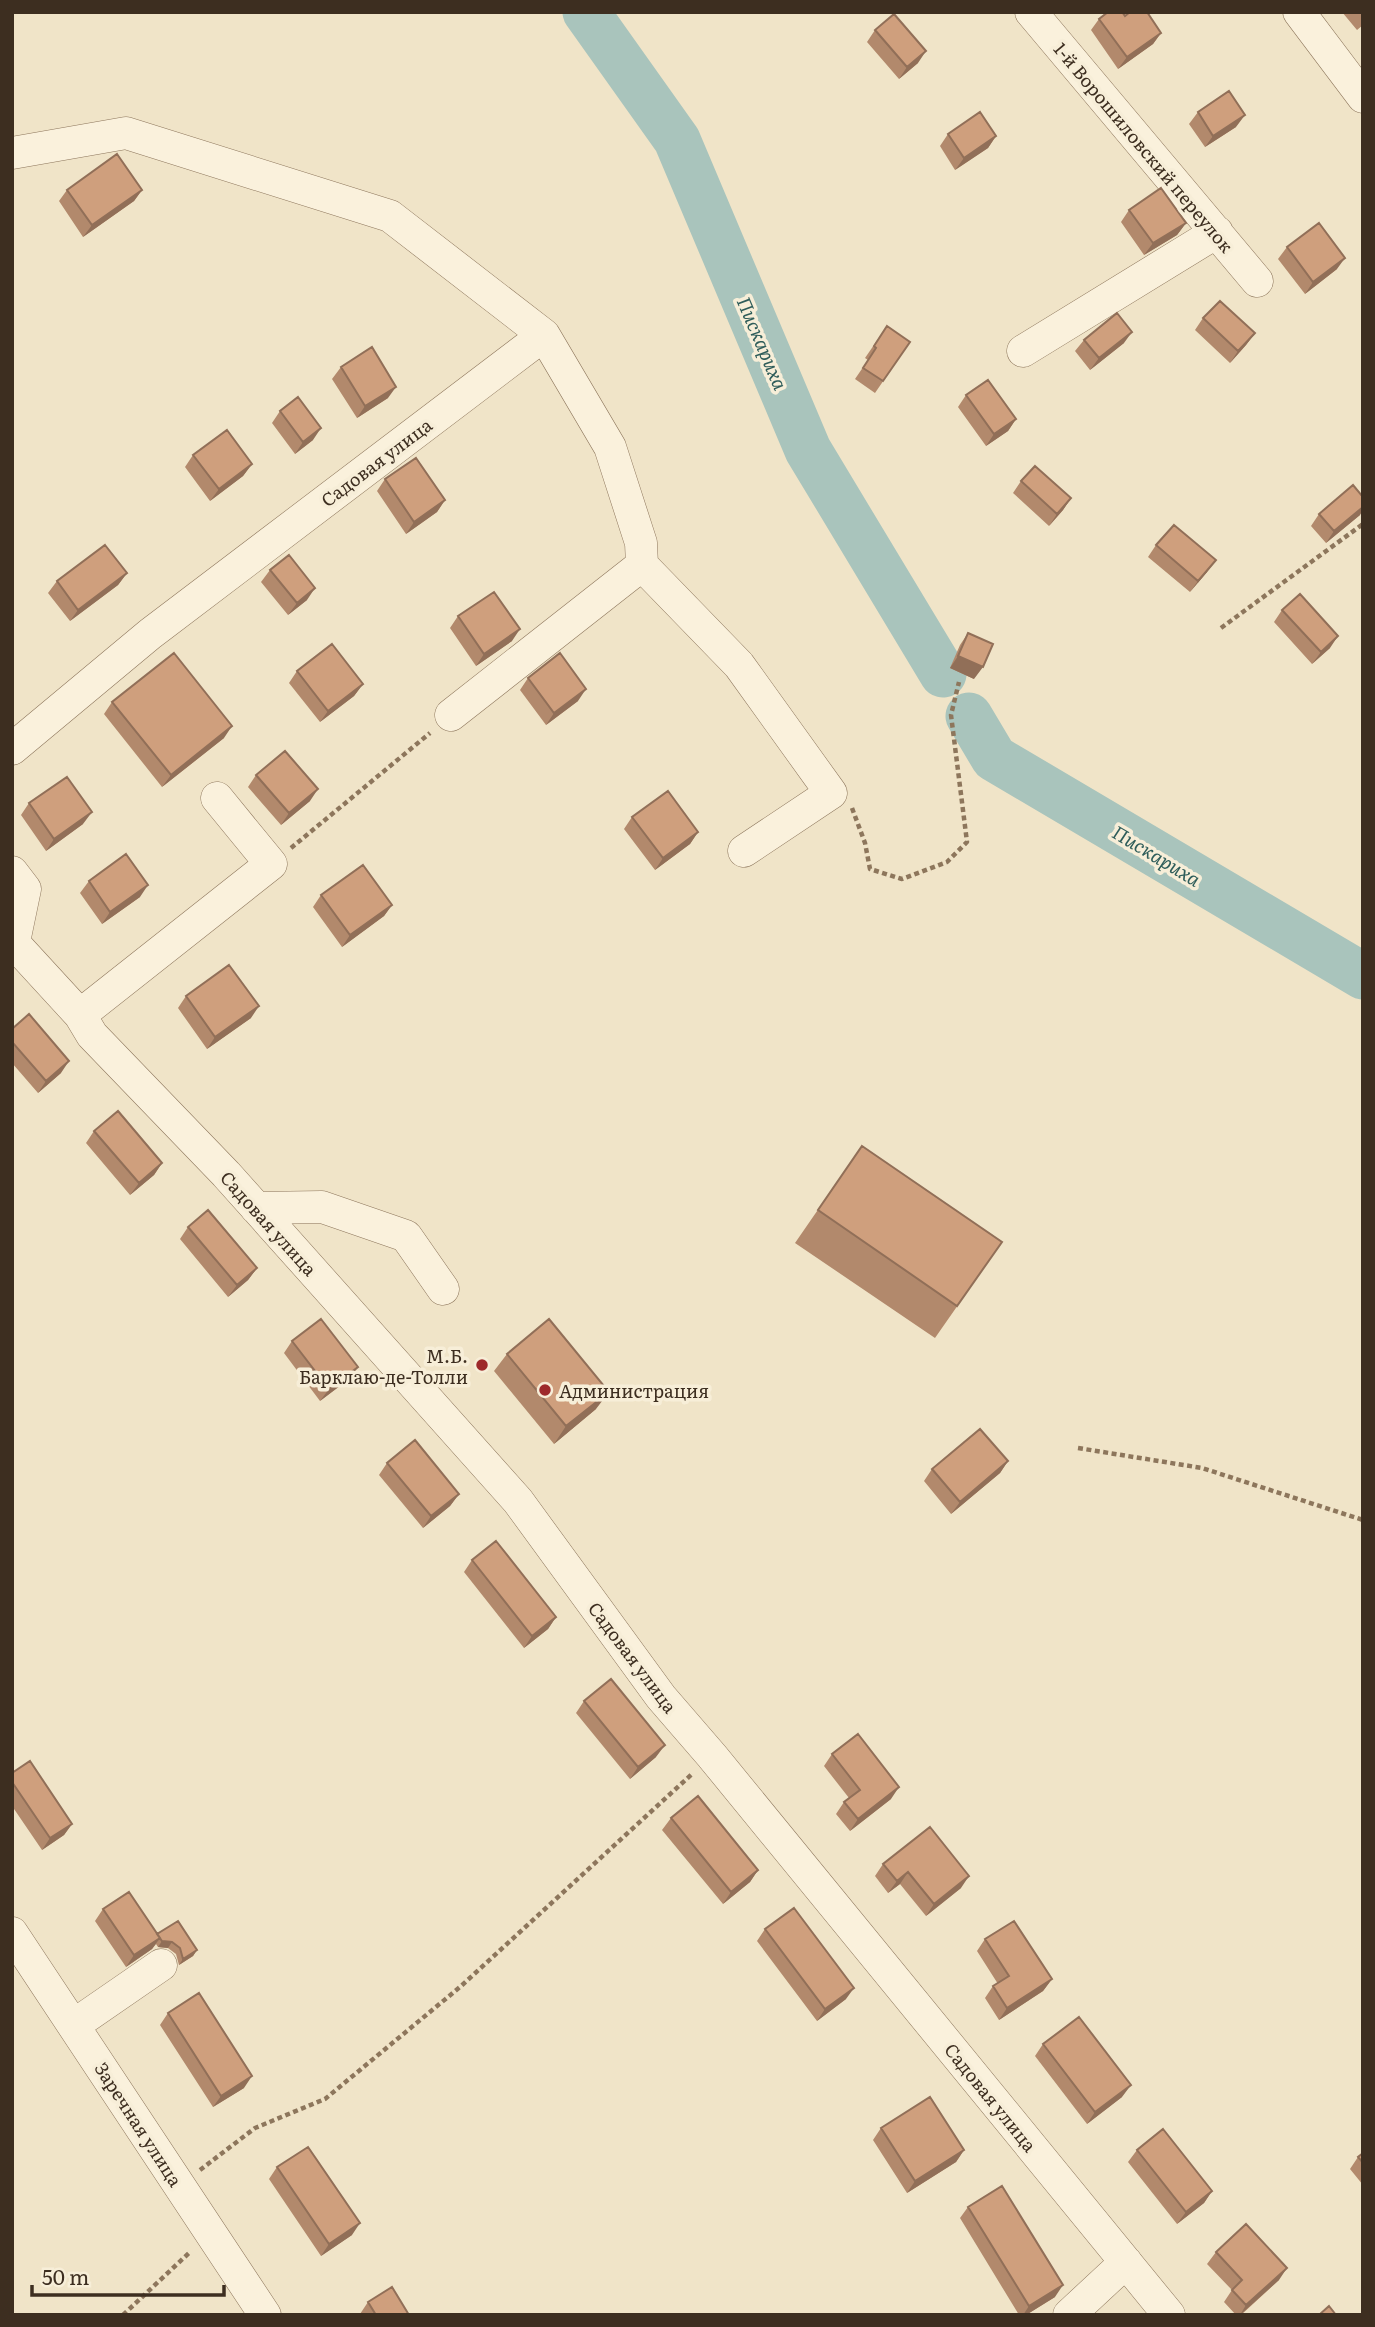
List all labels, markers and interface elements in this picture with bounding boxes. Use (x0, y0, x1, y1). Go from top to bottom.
street label: 1-й Ворошиловский переулок (1048, 36, 1240, 258)
water label: Пискариха (731, 292, 795, 394)
street label: Садовая улица (315, 411, 437, 513)
water label: Пискариха (1108, 818, 1207, 892)
street label: Садовая улица (214, 1165, 324, 1282)
place label: М.Б. Барклаю-де-Толли (299, 1342, 468, 1390)
marker: М.Б. Барклаю-де-Толли (474, 1357, 490, 1373)
place label: Администрация (559, 1377, 709, 1404)
marker: Администрация (537, 1382, 553, 1398)
street label: Садовая улица (582, 1596, 684, 1718)
street label: Садовая улица (939, 2037, 1044, 2157)
street label: Заречная улица (89, 2056, 190, 2192)
scale bar (32, 2254, 224, 2298)
text: 50 m (42, 2260, 89, 2291)

